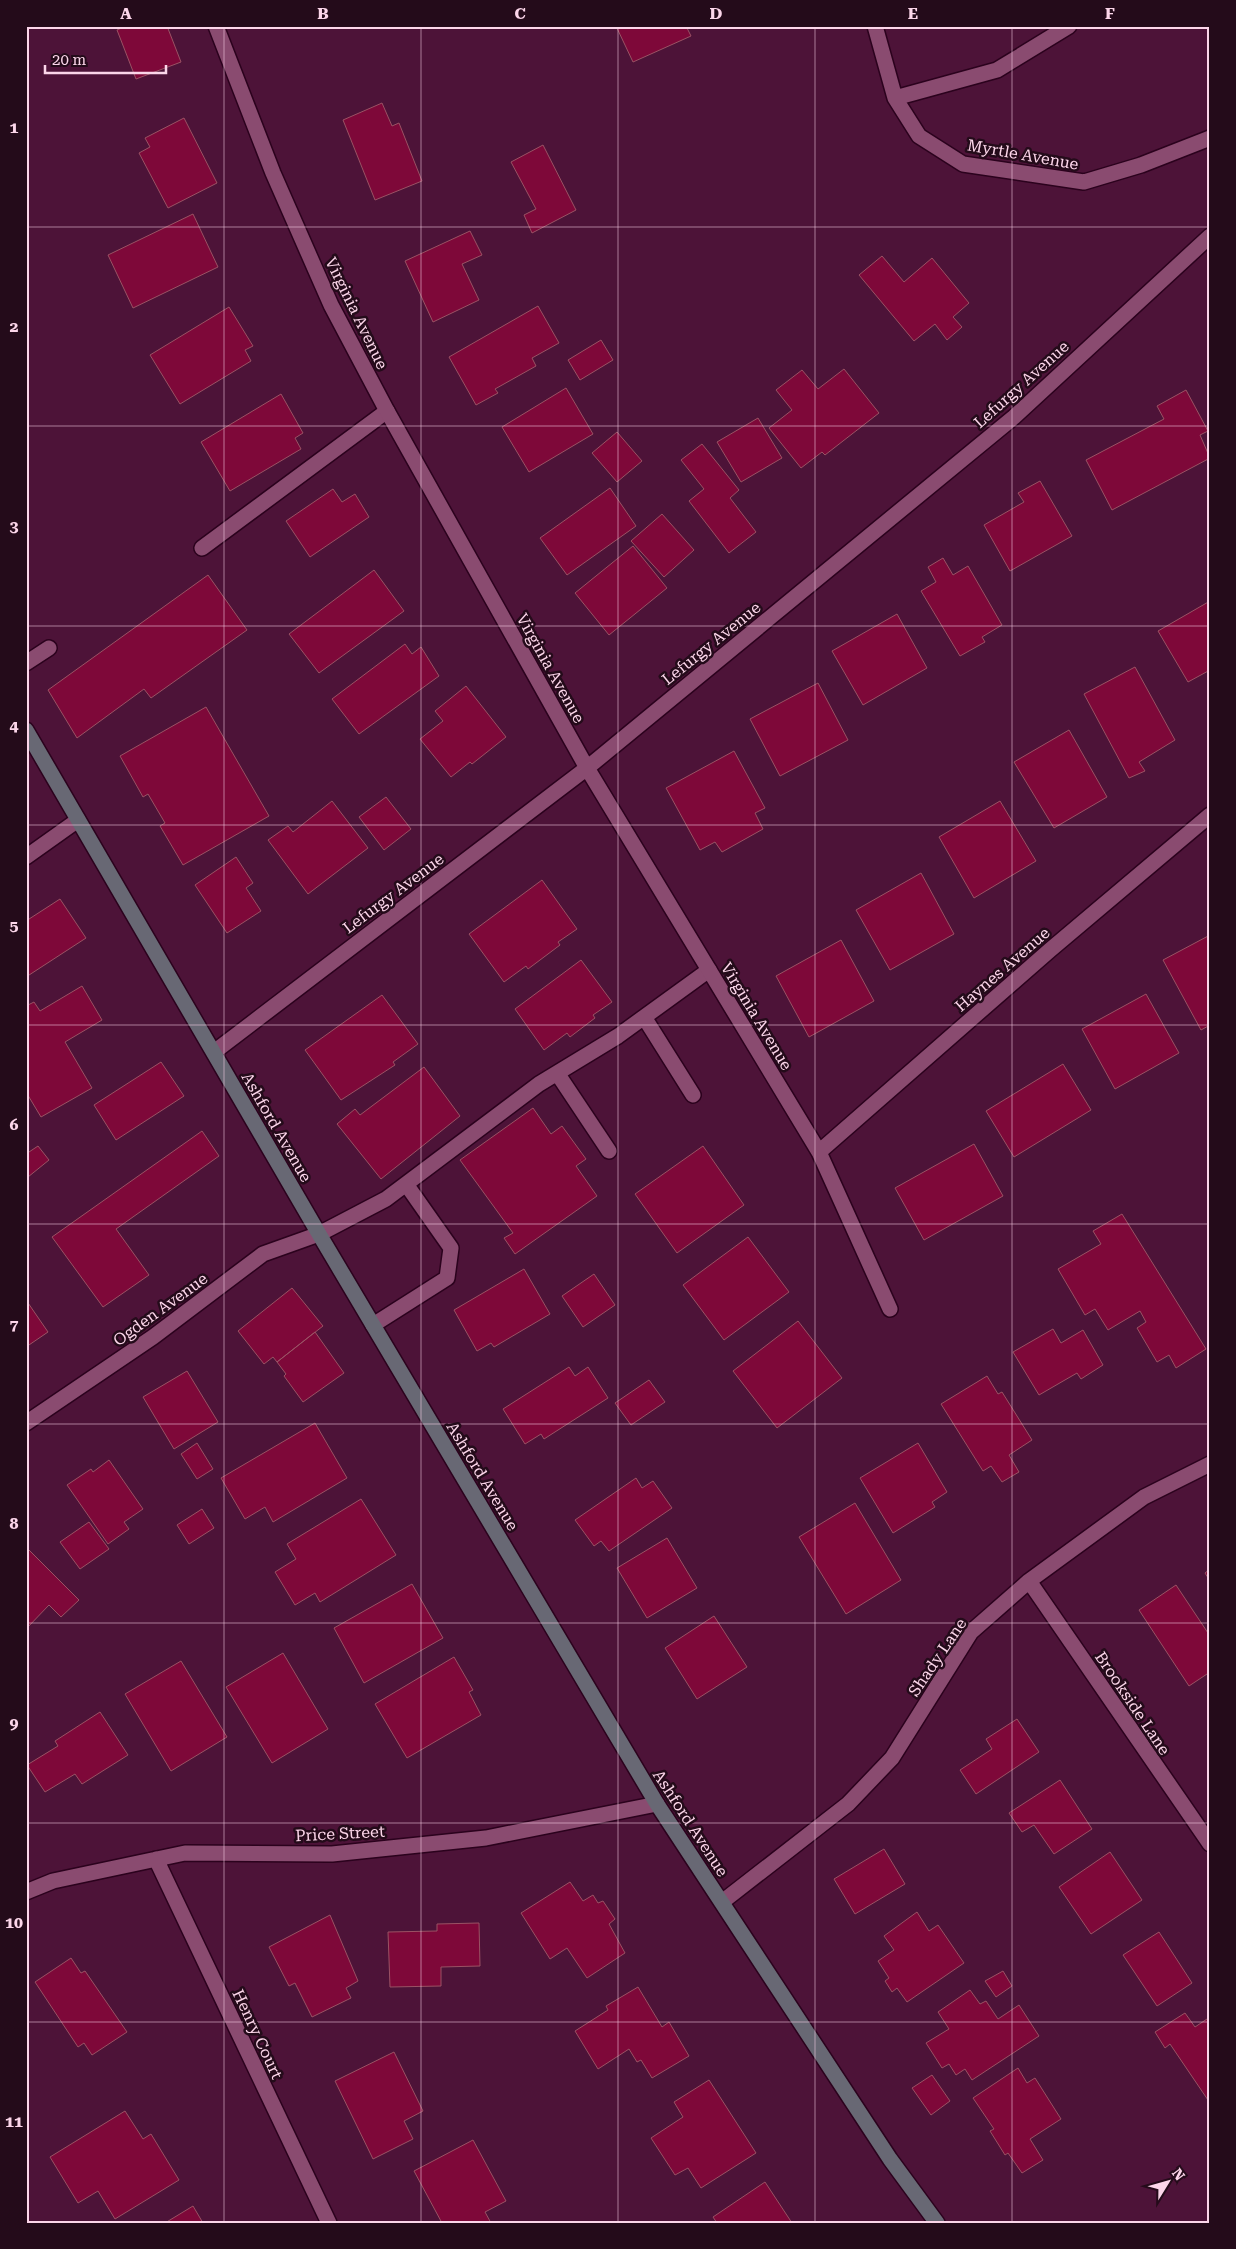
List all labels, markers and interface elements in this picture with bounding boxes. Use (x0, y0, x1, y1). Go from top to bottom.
text: A (120, 4, 132, 23)
text: B (317, 4, 329, 23)
text: C (514, 4, 526, 23)
text: D (710, 4, 723, 23)
text: E (908, 4, 918, 23)
text: F (1105, 4, 1115, 23)
scale bar (45, 42, 166, 74)
text: 20 m (52, 51, 87, 69)
text: 1 (10, 118, 19, 137)
street label: Myrtle Avenue (966, 135, 1080, 174)
street label: Virginia Avenue (321, 254, 392, 373)
text: 2 (10, 317, 19, 336)
street label: Lefurgy Avenue (970, 337, 1073, 432)
text: 3 (10, 517, 19, 536)
street label: Lefurgy Avenue (658, 598, 765, 689)
street label: Virginia Avenue (513, 610, 589, 727)
text: 4 (10, 716, 19, 735)
street label: Lefurgy Avenue (339, 849, 448, 938)
text: 5 (10, 916, 19, 935)
street label: Haynes Avenue (951, 923, 1054, 1016)
street label: Virginia Avenue (717, 959, 796, 1074)
street label: Ashford Avenue (237, 1069, 316, 1186)
text: 6 (10, 1115, 19, 1134)
street label: Ogden Avenue (109, 1269, 211, 1350)
text: 7 (10, 1315, 19, 1334)
street label: Ashford Avenue (443, 1418, 523, 1534)
text: 8 (10, 1514, 19, 1533)
street label: Shady Lane (904, 1614, 971, 1700)
street label: Brookside Lane (1091, 1648, 1174, 1759)
text: 9 (10, 1714, 19, 1733)
street label: Ashford Avenue (649, 1766, 732, 1880)
street label: Price Street (295, 1822, 385, 1845)
text: 10 (5, 1913, 23, 1932)
street label: Henry Court (228, 1986, 287, 2082)
text: 11 (5, 2112, 23, 2131)
north arrow (1144, 2156, 1194, 2206)
text: N (1169, 2165, 1188, 2183)

